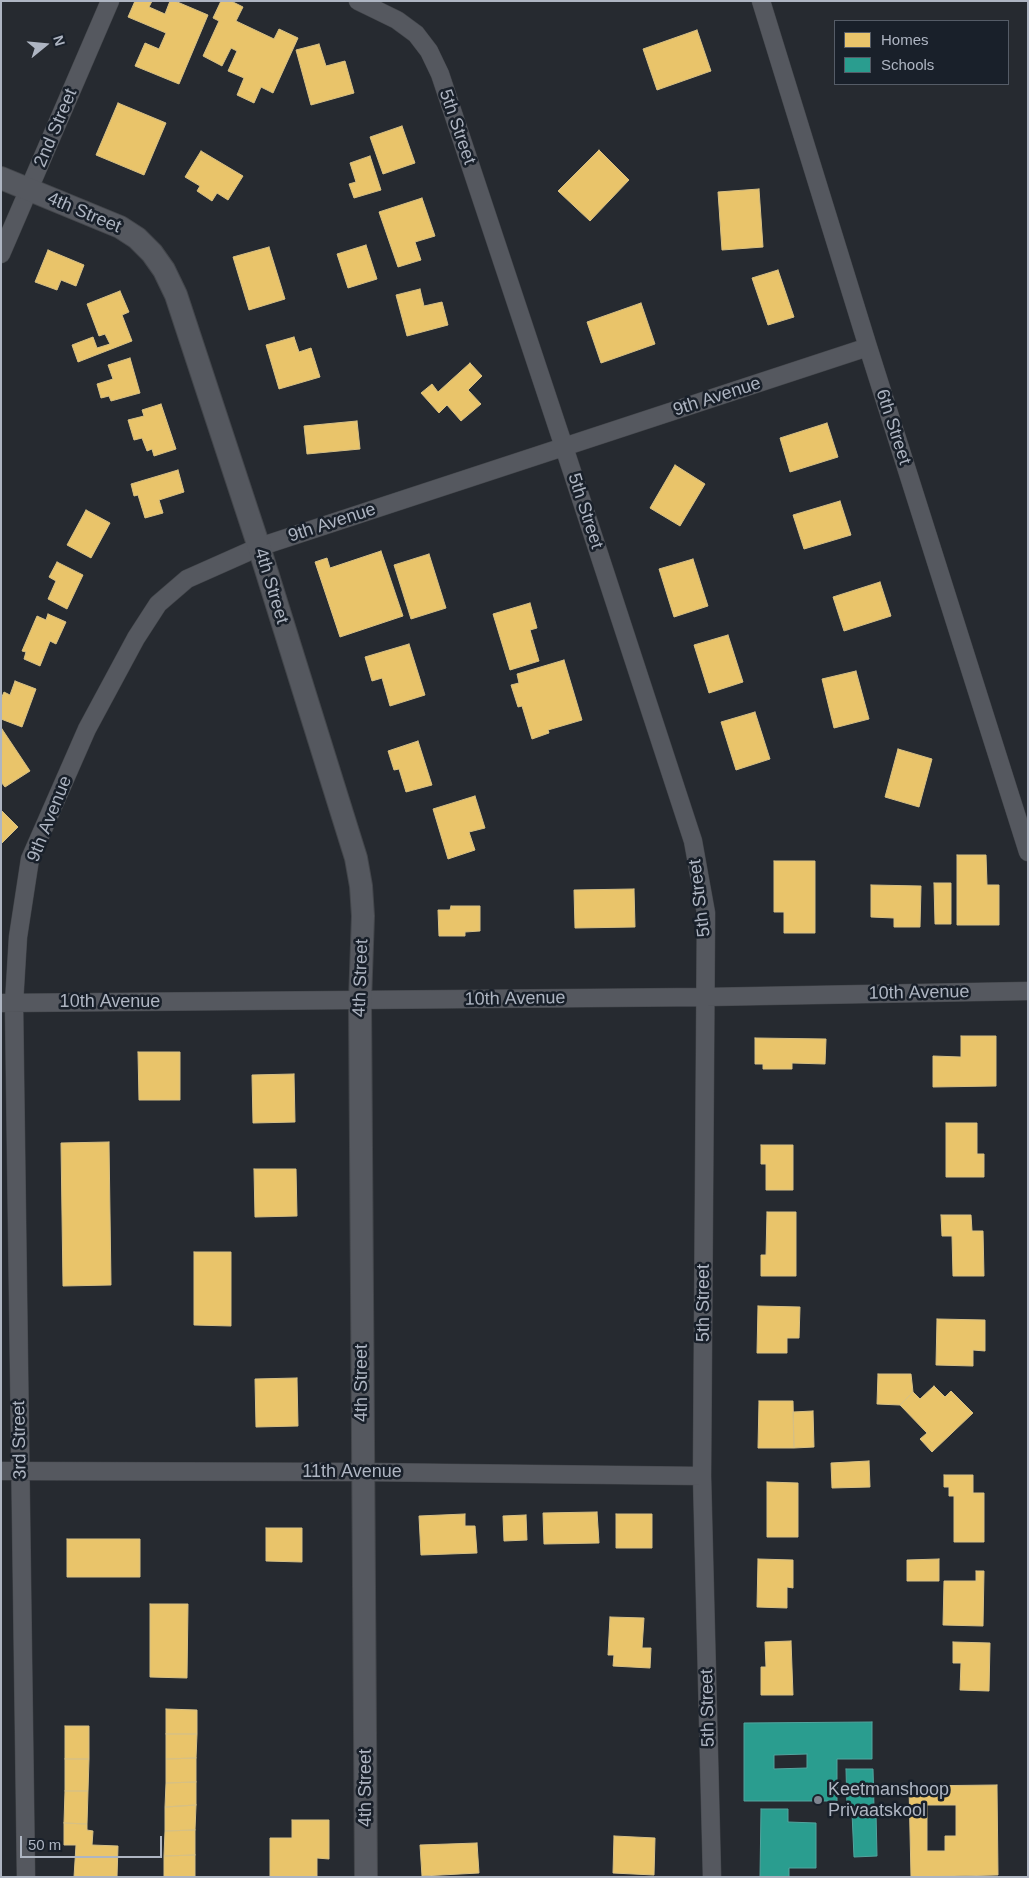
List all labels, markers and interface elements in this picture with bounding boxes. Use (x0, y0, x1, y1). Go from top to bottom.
north arrow (20, 20, 70, 70)
legend (834, 20, 1009, 85)
text: Homes (881, 31, 929, 48)
text: N (50, 33, 68, 48)
text: Schools (881, 56, 934, 73)
street label: 2nd Street (30, 86, 82, 170)
street label: 5th Street (434, 87, 480, 167)
street label: 4th Street (44, 188, 124, 238)
street label: 9th Avenue (671, 373, 763, 421)
street label: 6th Street (871, 387, 915, 467)
street label: 5th Street (563, 471, 607, 551)
street label: 9th Avenue (286, 499, 378, 547)
street label: 4th Street (249, 546, 293, 626)
street label: 9th Avenue (23, 773, 77, 865)
street label: 5th Street (685, 858, 715, 938)
street label: 4th Street (349, 939, 373, 1017)
street label: 10th Avenue (868, 981, 970, 1005)
street label: 10th Avenue (464, 987, 566, 1011)
street label: 10th Avenue (60, 991, 160, 1013)
street label: 5th Street (693, 1264, 715, 1342)
street label: 4th Street (351, 1344, 373, 1422)
street label: 3rd Street (9, 1400, 31, 1480)
street label: 11th Avenue (302, 1461, 402, 1483)
street label: 5th Street (697, 1669, 719, 1747)
street label: 4th Street (355, 1749, 377, 1827)
place label: Keetmanshoop Privaatskool (828, 1779, 949, 1822)
marker: Keetmanshoop Privaatskool (812, 1794, 824, 1806)
scale bar (22, 1826, 165, 1858)
text: 50 m (28, 1836, 61, 1853)

